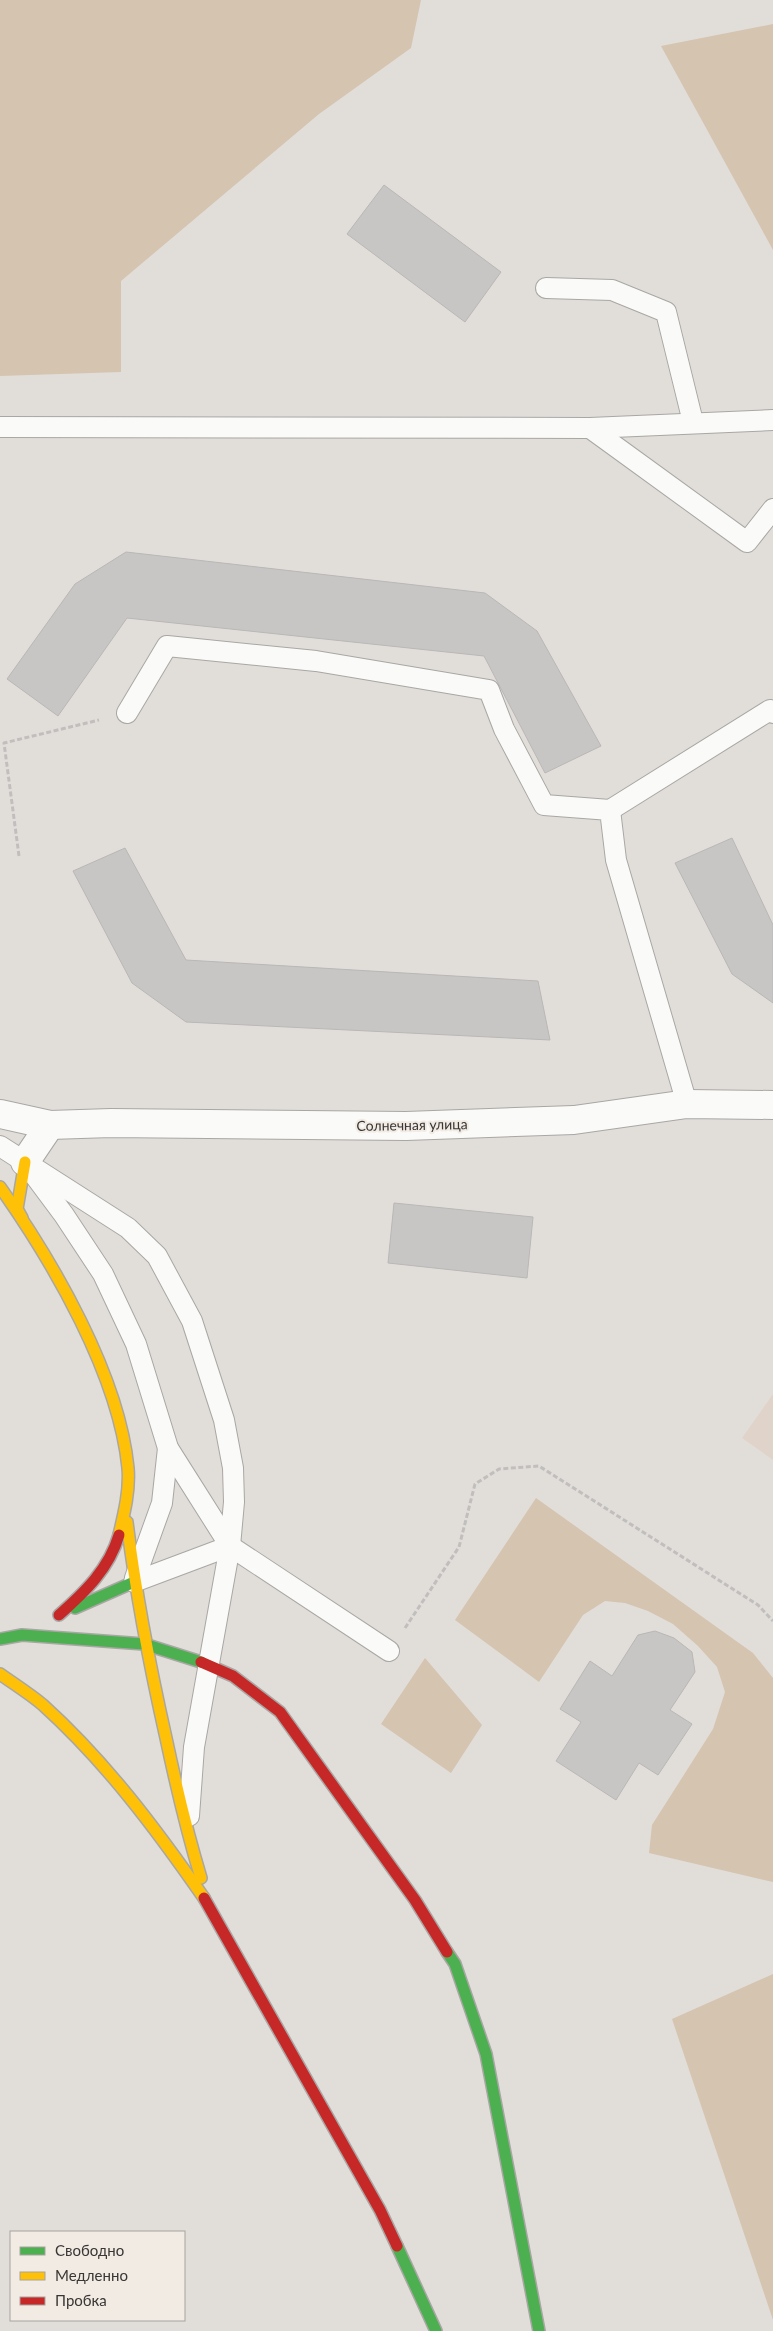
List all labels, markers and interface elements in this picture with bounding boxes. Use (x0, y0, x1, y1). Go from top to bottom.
street label: Солнечная улица (356, 1115, 468, 1134)
legend (10, 2231, 185, 2321)
text: Свободно (55, 2241, 124, 2259)
text: Медленно (55, 2266, 128, 2284)
text: Пробка (55, 2291, 107, 2309)

